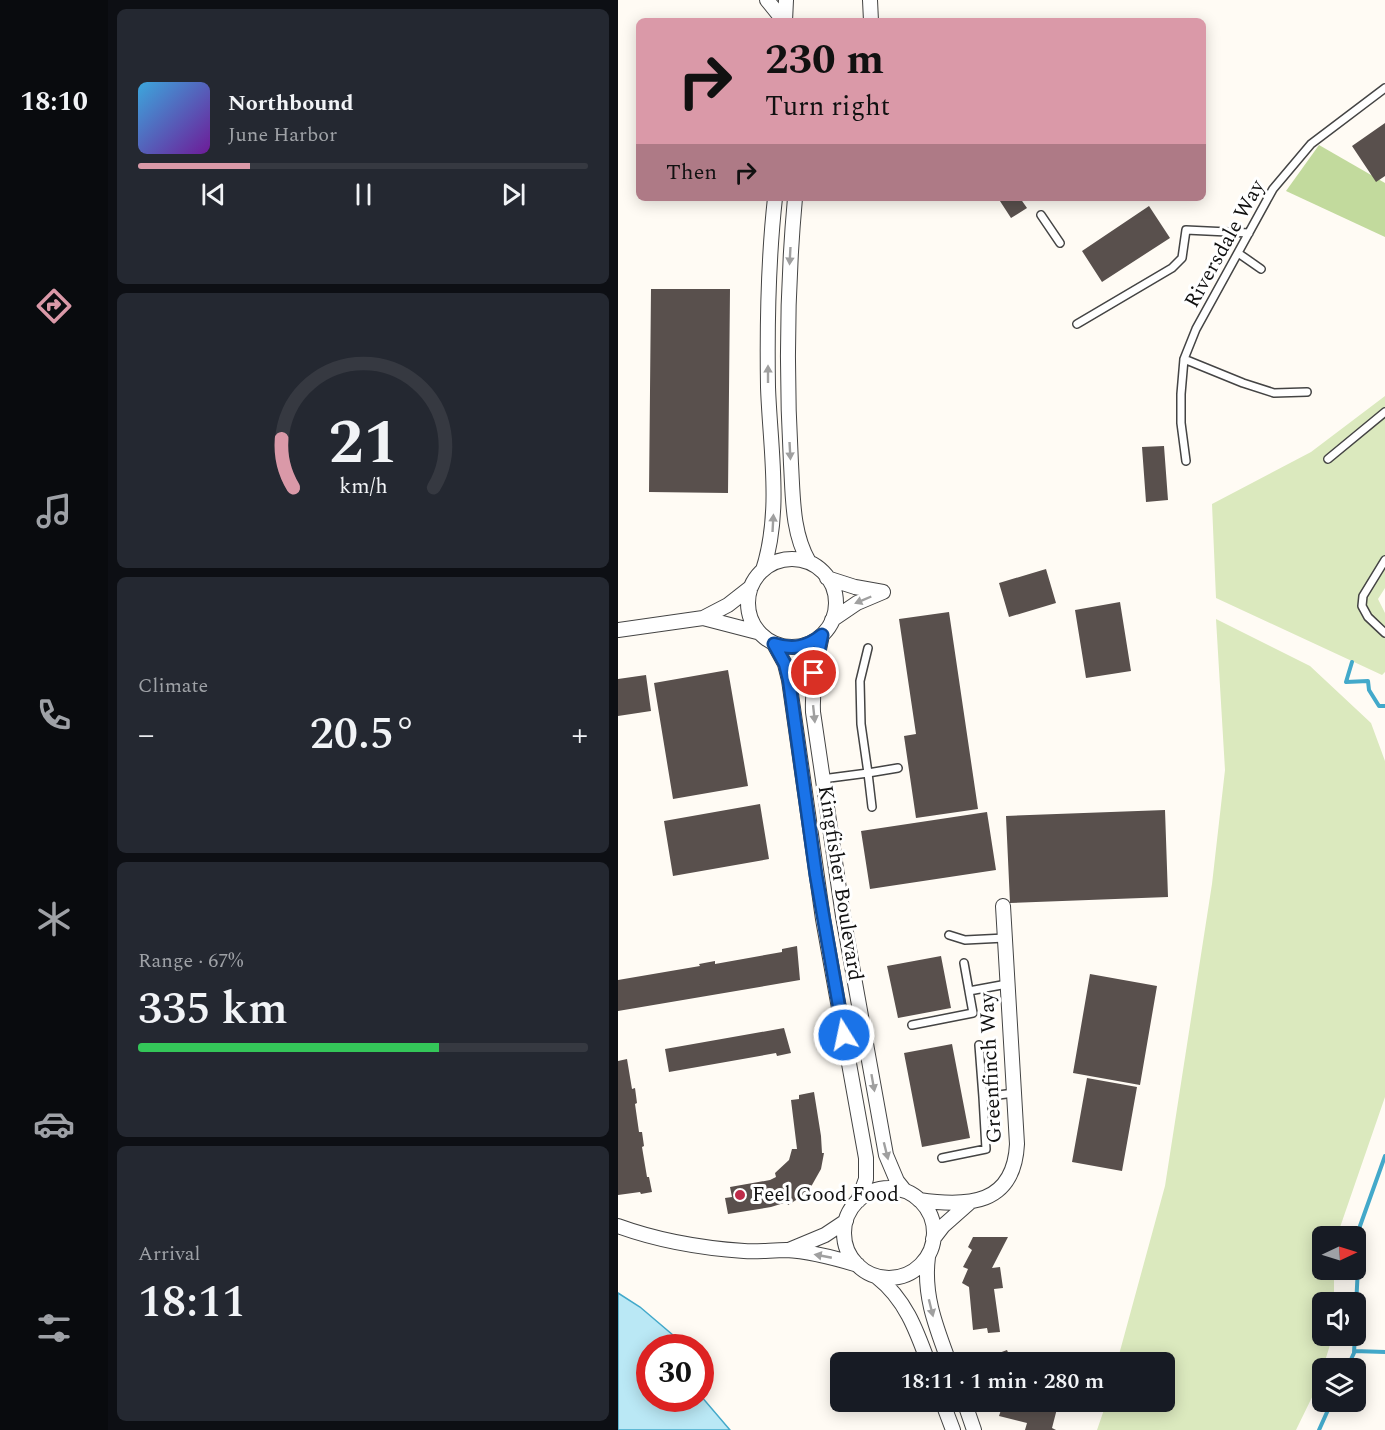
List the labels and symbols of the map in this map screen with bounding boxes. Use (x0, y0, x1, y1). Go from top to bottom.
street label: Riversdale Way (1177, 173, 1274, 314)
one-way arrow (785, 247, 795, 266)
one-way arrow (763, 365, 773, 384)
one-way arrow (786, 442, 795, 461)
one-way arrow (768, 513, 777, 532)
one-way arrow (855, 596, 872, 605)
pin (788, 647, 839, 698)
one-way arrow (809, 704, 819, 723)
street label: Kingfisher Boulevard (809, 783, 871, 983)
street label: Greenfinch Way (971, 991, 1011, 1144)
position arrow (812, 1003, 876, 1067)
one-way arrow (869, 1074, 878, 1093)
one-way arrow (882, 1142, 892, 1161)
place label: Feel Good Food (752, 1179, 899, 1211)
marker: Feel Good Food (733, 1188, 747, 1202)
north arrow (1312, 1226, 1366, 1280)
one-way arrow (813, 1251, 832, 1260)
one-way arrow (926, 1299, 936, 1317)
speed limit sign: 30 (636, 1334, 714, 1412)

